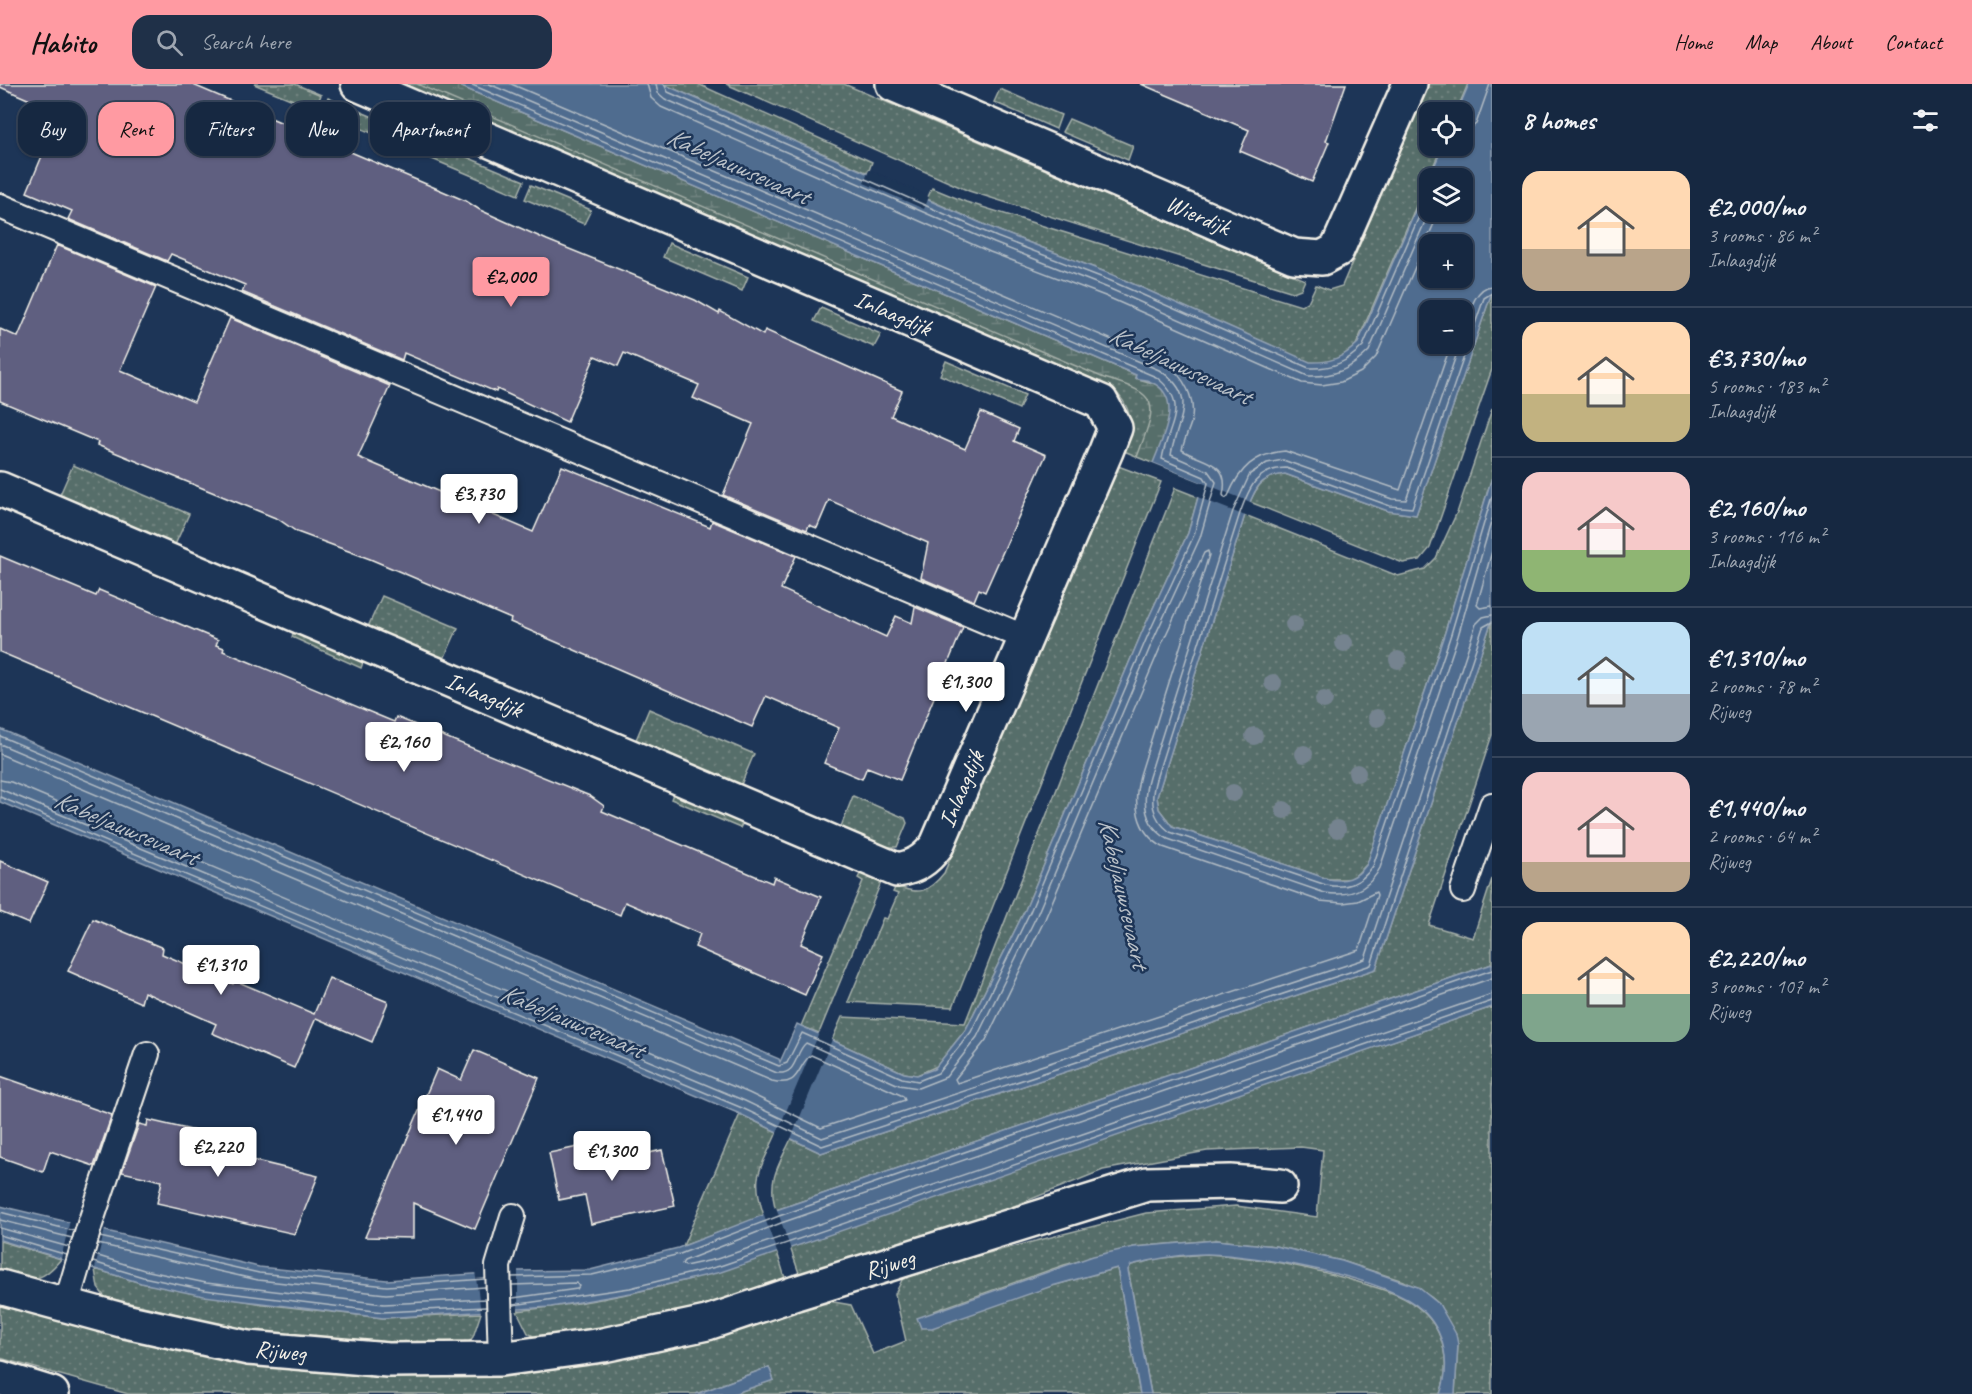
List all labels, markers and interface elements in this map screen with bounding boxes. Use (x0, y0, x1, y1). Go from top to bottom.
search box (132, 15, 552, 69)
text: Habito (30, 25, 96, 60)
icon: search (153, 26, 186, 59)
text: Search here (201, 28, 291, 56)
text: Home (1674, 29, 1712, 55)
text: Map (1745, 29, 1777, 55)
text: About (1810, 29, 1852, 55)
text: Contact (1885, 29, 1942, 55)
chip: Buy (18, 102, 86, 156)
chip: Rent (98, 102, 174, 156)
chip: Filters (186, 102, 274, 156)
chip: New (286, 102, 358, 156)
chip: Apartment (370, 102, 490, 156)
map controls (1419, 102, 1473, 354)
button: locate (1419, 102, 1473, 156)
text: 8 homes (1522, 104, 1595, 137)
icon: filters (1909, 104, 1942, 137)
water label: Kabeljauwsevaart (662, 120, 819, 214)
button: layers (1419, 168, 1473, 222)
street label: Wierdijk (1162, 188, 1237, 243)
text: €2,000/mo (1708, 190, 1805, 223)
icon: home (1570, 195, 1642, 267)
text: 3 rooms · 86 m² (1708, 223, 1816, 248)
button: + (1419, 234, 1473, 288)
text: Inlaagdijk (1708, 248, 1775, 273)
pin: €2,000 (462, 257, 560, 308)
text: €2,000 (487, 264, 535, 289)
street label: Inlaagdijk (850, 283, 938, 343)
button: − (1419, 300, 1473, 354)
water label: Kabeljauwsevaart (1104, 318, 1261, 414)
text: €3,730/mo (1708, 341, 1805, 374)
icon: home (1570, 346, 1642, 418)
text: 5 rooms · 183 m² (1708, 374, 1825, 399)
text: Inlaagdijk (1708, 399, 1775, 424)
pin: €3,730 (430, 474, 528, 525)
text: €3,730 (455, 481, 503, 506)
text: €2,160/mo (1708, 491, 1806, 524)
icon: home (1570, 496, 1642, 568)
text: 3 rooms · 116 m² (1708, 524, 1825, 549)
text: Inlaagdijk (1708, 549, 1775, 574)
text: €1,310/mo (1708, 641, 1805, 674)
icon: home (1570, 646, 1642, 718)
pin: €1,300 (917, 662, 1015, 713)
street label: Inlaagdijk (441, 665, 529, 725)
text: €1,300 (942, 669, 990, 694)
text: 2 rooms · 78 m² (1708, 674, 1816, 699)
text: Rijweg (1708, 699, 1751, 724)
pin: €2,160 (355, 722, 453, 773)
text: €2,160 (379, 729, 429, 754)
street label: Inlaagdijk (931, 744, 992, 832)
water label: Kabeljauwsevaart (49, 783, 208, 875)
text: €1,440/mo (1708, 791, 1805, 824)
icon: home (1570, 796, 1642, 868)
water label: Kabeljauwsevaart (1091, 815, 1158, 976)
text: 2 rooms · 64 m² (1708, 824, 1816, 849)
text: Rijweg (1708, 849, 1751, 874)
text: €2,220/mo (1708, 941, 1805, 974)
pin: €1,310 (172, 945, 270, 996)
icon: home (1570, 946, 1642, 1018)
text: €1,310 (197, 952, 245, 977)
text: 3 rooms · 107 m² (1708, 974, 1825, 999)
water label: Kabeljauwsevaart (495, 976, 654, 1068)
text: Rijweg (1708, 999, 1751, 1024)
pin: €1,440 (407, 1095, 505, 1146)
text: €1,440 (432, 1102, 480, 1127)
pin: €2,220 (169, 1127, 267, 1178)
pin: €1,300 (563, 1131, 661, 1182)
text: €2,220 (194, 1134, 242, 1159)
text: €1,300 (588, 1138, 636, 1163)
street label: Rijweg (861, 1242, 920, 1286)
street label: Rijweg (254, 1334, 309, 1368)

